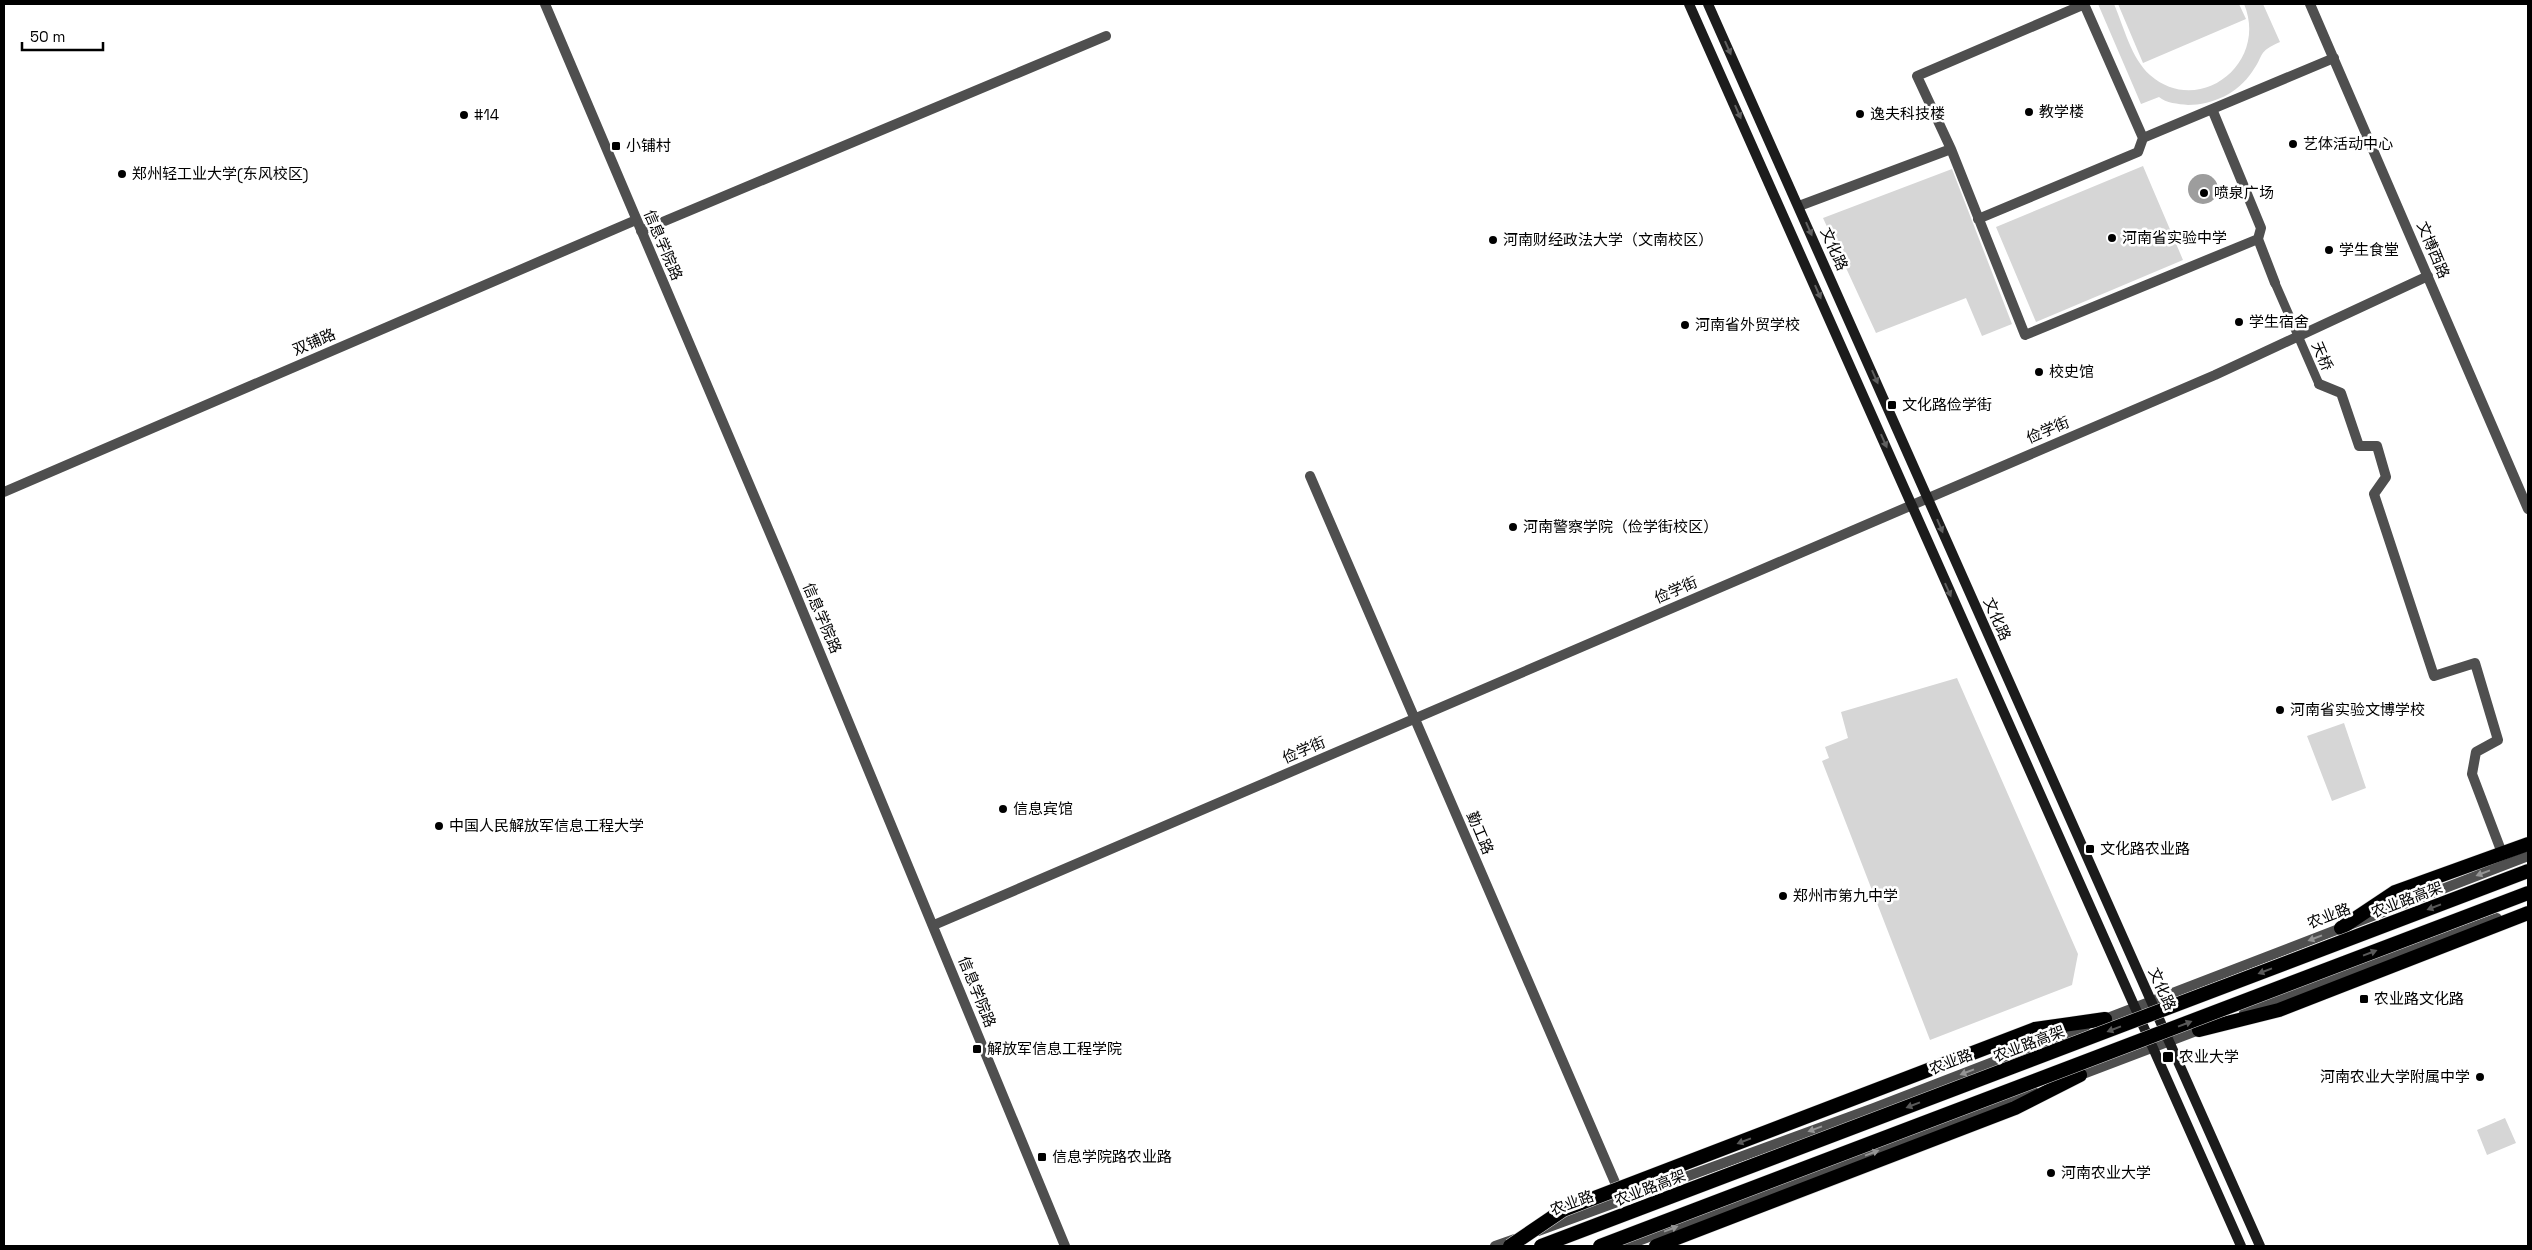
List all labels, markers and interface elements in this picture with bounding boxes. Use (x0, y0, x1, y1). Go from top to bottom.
scale bar (22, 20, 104, 52)
text: 50 m (30, 27, 65, 46)
one-way arrow (1724, 41, 1732, 55)
place label: 教学楼 (2039, 102, 2084, 121)
place label: 逸夫科技楼 (1870, 104, 1945, 123)
place label: #14 (474, 105, 499, 124)
one-way arrow (1734, 105, 1742, 119)
marker: 教学楼 (2023, 106, 2035, 118)
marker: 逸夫科技楼 (1854, 108, 1866, 120)
marker: #14 (458, 109, 470, 121)
place label: 艺体活动中心 (2303, 134, 2393, 153)
place label: 小铺村 (626, 136, 671, 155)
marker: 艺体活动中心 (2287, 138, 2299, 150)
marker: 小铺村 (610, 140, 622, 152)
place label: 郑州轻工业大学(东风校区) (132, 164, 308, 184)
marker: 郑州轻工业大学(东风校区) (116, 168, 128, 180)
place label: 喷泉广场 (2214, 183, 2274, 202)
marker: 喷泉广场 (2198, 187, 2210, 199)
street label: 信息学院路 (640, 207, 687, 283)
street label: 文博西路 (2413, 218, 2454, 281)
one-way arrow (1805, 222, 1813, 236)
street label: 文化路 (1817, 224, 1852, 273)
place label: 河南省实验中学 (2122, 228, 2227, 247)
place label: 河南财经政法大学（文南校区） (1503, 230, 1713, 249)
marker: 河南省实验中学 (2106, 232, 2118, 244)
marker: 河南财经政法大学（文南校区） (1487, 234, 1499, 246)
place label: 学生食堂 (2339, 240, 2399, 259)
marker: 学生食堂 (2323, 244, 2335, 256)
one-way arrow (1815, 285, 1823, 299)
place label: 学生宿舍 (2249, 312, 2309, 331)
place label: 河南省外贸学校 (1695, 315, 1800, 334)
marker: 学生宿舍 (2233, 316, 2245, 328)
marker: 河南省外贸学校 (1679, 319, 1691, 331)
street label: 双铺路 (289, 324, 338, 359)
street label: 天桥 (2308, 338, 2337, 373)
place label: 校史馆 (2049, 362, 2094, 381)
marker: 校史馆 (2033, 366, 2045, 378)
one-way arrow (1871, 370, 1879, 384)
place label: 文化路俭学街 (1902, 395, 1992, 414)
marker: 文化路俭学街 (1886, 399, 1898, 411)
street label: 俭学街 (2023, 412, 2072, 447)
one-way arrow (1881, 434, 1889, 448)
place label: 河南警察学院（俭学街校区） (1523, 517, 1718, 536)
one-way arrow (1936, 519, 1944, 533)
marker: 河南警察学院（俭学街校区） (1507, 521, 1519, 533)
street label: 俭学街 (1651, 572, 1700, 607)
street label: 信息学院路 (799, 580, 846, 656)
one-way arrow (1945, 583, 1953, 597)
street label: 文化路 (1980, 594, 2015, 643)
place label: 河南省实验文博学校 (2290, 700, 2425, 719)
marker: 河南省实验文博学校 (2274, 704, 2286, 716)
street label: 俭学街 (1279, 732, 1328, 767)
place label: 信息宾馆 (1013, 799, 1073, 818)
marker: 信息宾馆 (997, 803, 1009, 815)
street label: 勤工路 (1463, 808, 1498, 857)
place label: 中国人民解放军信息工程大学 (449, 816, 644, 835)
marker: 中国人民解放军信息工程大学 (433, 820, 445, 832)
place label: 文化路农业路 (2100, 839, 2190, 858)
marker: 文化路农业路 (2084, 843, 2096, 855)
one-way arrow (2475, 869, 2490, 877)
street label: 农业路高架 (2368, 877, 2445, 922)
place label: 郑州市第九中学 (1793, 886, 1898, 905)
marker: 郑州市第九中学 (1777, 890, 1789, 902)
street label: 农业路 (2304, 899, 2353, 932)
one-way arrow (2426, 904, 2441, 911)
one-way arrow (2307, 934, 2322, 942)
one-way arrow (2362, 949, 2377, 957)
street label: 信息学院路 (955, 953, 1000, 1030)
street label: 文化路 (2145, 964, 2180, 1013)
one-way arrow (2258, 968, 2273, 975)
place label: 农业路文化路 (2374, 989, 2464, 1008)
marker: 农业路文化路 (2358, 993, 2370, 1005)
one-way arrow (2178, 1020, 2193, 1028)
street label: 农业路高架 (1990, 1021, 2067, 1066)
one-way arrow (2106, 1026, 2121, 1033)
place label: 解放军信息工程学院 (987, 1039, 1122, 1058)
marker: 解放军信息工程学院 (971, 1043, 983, 1055)
street label: 农业路 (1926, 1045, 1975, 1078)
place label: 农业大学 (2179, 1047, 2239, 1066)
marker: 农业大学 (2161, 1050, 2175, 1064)
place label: 河南农业大学附属中学 (2320, 1067, 2470, 1086)
one-way arrow (1959, 1068, 1974, 1076)
marker: 河南农业大学附属中学 (2474, 1071, 2486, 1083)
one-way arrow (1905, 1102, 1920, 1109)
one-way arrow (1807, 1125, 1822, 1133)
one-way arrow (1736, 1137, 1751, 1145)
place label: 信息学院路农业路 (1052, 1147, 1172, 1166)
one-way arrow (1865, 1149, 1880, 1157)
marker: 信息学院路农业路 (1036, 1151, 1048, 1163)
place label: 河南农业大学 (2061, 1163, 2151, 1182)
street label: 农业路高架 (1611, 1165, 1688, 1210)
marker: 河南农业大学 (2045, 1167, 2057, 1179)
street label: 农业路 (1547, 1186, 1596, 1219)
one-way arrow (1664, 1225, 1679, 1233)

